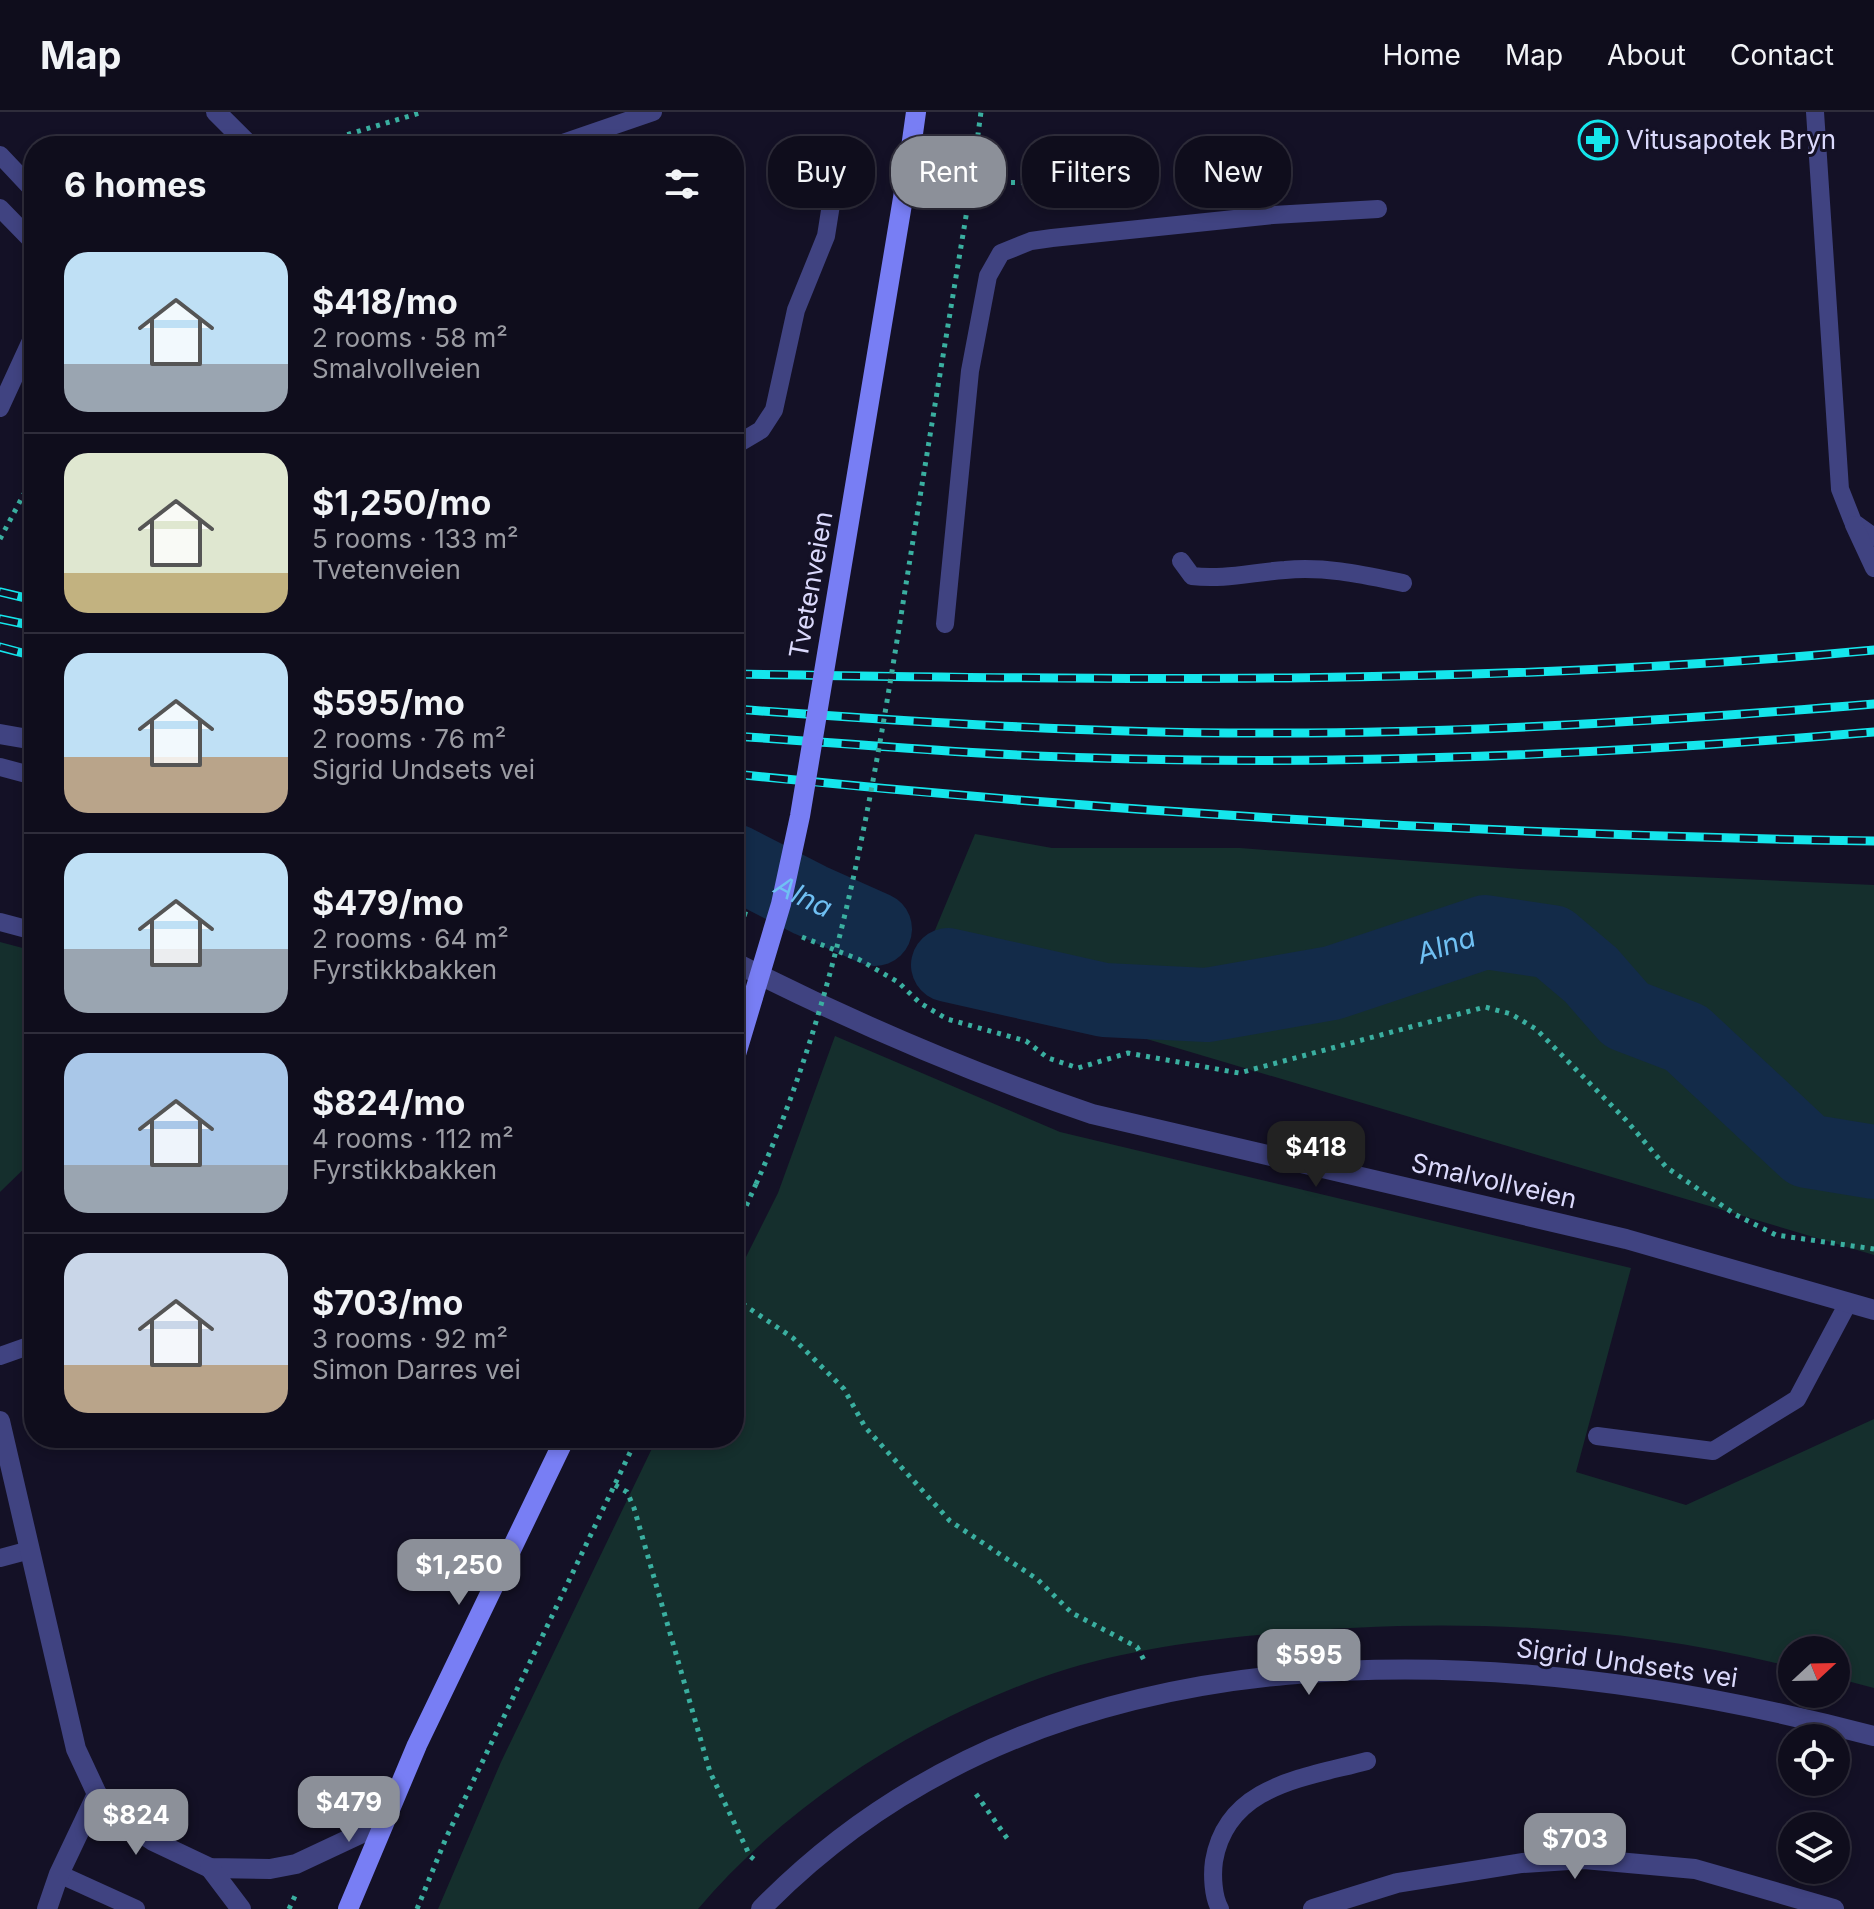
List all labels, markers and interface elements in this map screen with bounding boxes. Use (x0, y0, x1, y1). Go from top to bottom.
text: Map (40, 32, 121, 78)
text: Home (1382, 38, 1461, 72)
text: Map (1505, 38, 1563, 72)
text: About (1607, 38, 1686, 72)
text: Contact (1730, 38, 1834, 72)
pharmacy icon: Vitusapotek Bryn (1577, 119, 1619, 161)
place label: Vitusapotek Bryn (1626, 124, 1836, 155)
chip: Buy (768, 136, 875, 208)
chip: Rent (891, 136, 1006, 208)
chip: Filters (1022, 136, 1159, 208)
chip: New (1175, 136, 1291, 208)
icon: filters (660, 162, 704, 206)
text: 6 homes (64, 164, 206, 205)
text: $418/mo (312, 281, 458, 322)
icon: home (128, 284, 224, 380)
text: 2 rooms · 58 m² (312, 322, 508, 353)
text: Smalvollveien (312, 353, 481, 384)
text: $1,250/mo (312, 482, 491, 523)
icon: home (128, 485, 224, 581)
street label: Tvetenveien (782, 509, 839, 661)
text: 5 rooms · 133 m² (312, 523, 519, 554)
text: Tvetenveien (312, 554, 461, 585)
text: $595/mo (312, 682, 465, 723)
icon: home (128, 685, 224, 781)
text: 2 rooms · 76 m² (312, 723, 506, 754)
text: Sigrid Undsets vei (312, 754, 535, 785)
water label: Alna (768, 867, 837, 925)
text: $479/mo (312, 882, 464, 923)
icon: home (128, 885, 224, 981)
water label: Alna (1411, 919, 1480, 971)
text: 2 rooms · 64 m² (312, 923, 509, 954)
text: Fyrstikkbakken (312, 954, 497, 985)
text: $824/mo (312, 1082, 465, 1123)
icon: home (128, 1085, 224, 1181)
pin: $418 (1269, 1121, 1363, 1189)
text: 4 rooms · 112 m² (312, 1123, 514, 1154)
text: $418 (1285, 1131, 1347, 1162)
street label: Smalvollveien (1408, 1146, 1580, 1215)
text: Fyrstikkbakken (312, 1154, 497, 1185)
text: $703/mo (312, 1282, 463, 1323)
icon: home (128, 1285, 224, 1381)
text: 3 rooms · 92 m² (312, 1323, 508, 1354)
text: Simon Darres vei (312, 1354, 521, 1385)
pin: $1,250 (394, 1539, 524, 1607)
text: $1,250 (415, 1549, 503, 1580)
pin: $595 (1262, 1629, 1356, 1697)
street label: Sigrid Undsets vei (1514, 1632, 1740, 1693)
north arrow (1778, 1636, 1850, 1708)
map controls (1778, 1636, 1850, 1884)
text: $595 (1275, 1639, 1343, 1670)
button: locate (1778, 1724, 1850, 1796)
pin: $479 (302, 1776, 396, 1844)
text: $479 (316, 1786, 382, 1817)
pin: $824 (89, 1789, 183, 1857)
text: $824 (102, 1799, 170, 1830)
button: layers (1778, 1812, 1850, 1884)
pin: $703 (1528, 1813, 1622, 1881)
text: $703 (1542, 1823, 1608, 1854)

